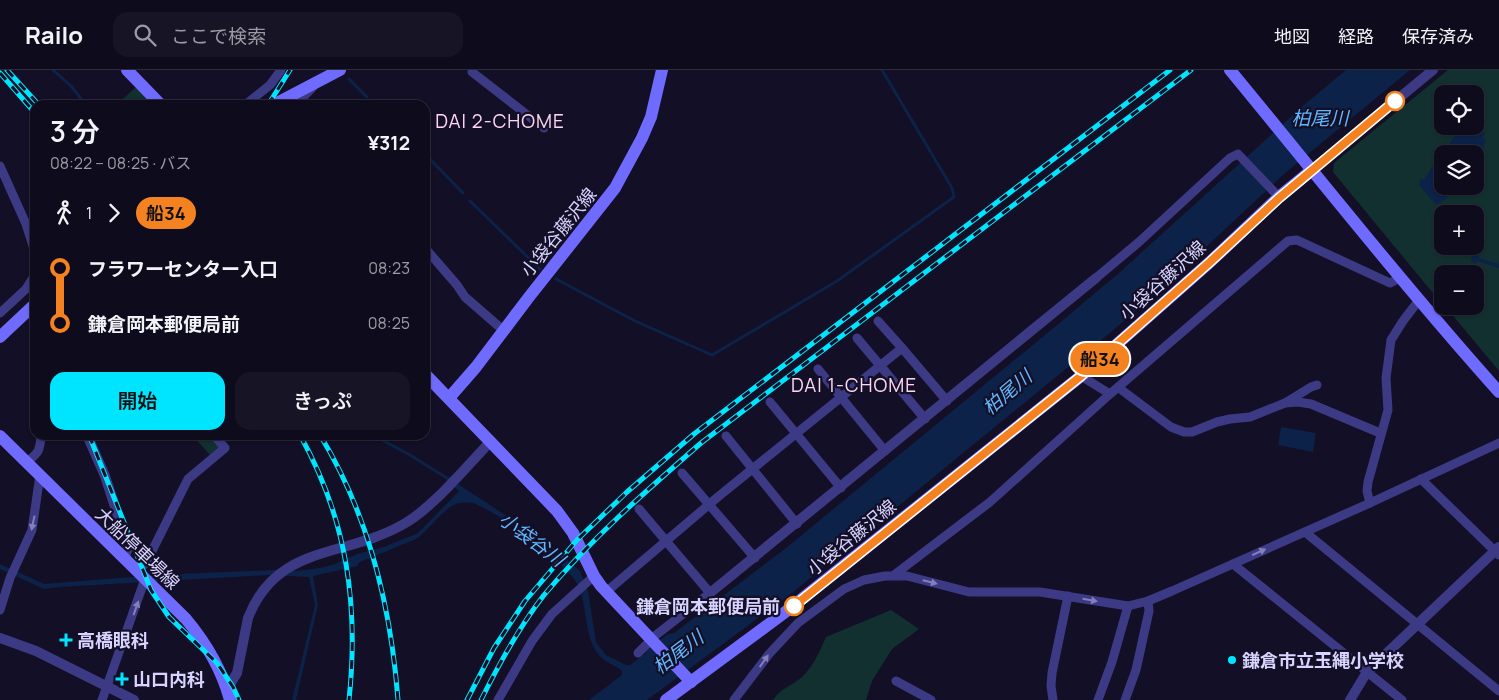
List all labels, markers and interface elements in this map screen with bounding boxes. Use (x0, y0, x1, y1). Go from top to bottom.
search box (113, 12, 463, 57)
text: Railo (25, 18, 83, 51)
icon: search (131, 21, 159, 49)
text: ここで検索 (171, 23, 266, 49)
text: 地図 (1274, 24, 1310, 48)
text: 経路 (1338, 24, 1374, 48)
text: 保存済み (1402, 24, 1474, 48)
map controls (1434, 85, 1484, 315)
button: locate (1434, 85, 1484, 135)
unlabelled marker (1385, 91, 1405, 111)
water label: 柏尾川 (1291, 105, 1350, 131)
district label: DAI 2-CHOME (435, 108, 565, 134)
text: 3 分 (50, 112, 100, 150)
text: ¥312 (368, 130, 410, 156)
button: layers (1434, 145, 1484, 195)
text: 08:22 – 08:25 · バス (50, 152, 191, 174)
street label: 小袋谷藤沢線 (515, 182, 601, 282)
icon: walk (50, 199, 78, 227)
icon: forward (100, 199, 128, 227)
text: 船34 (146, 201, 186, 225)
text: 1 (86, 202, 92, 224)
button: + (1434, 205, 1484, 255)
street label: 小袋谷藤沢線 (1114, 235, 1210, 325)
text: フラワーセンター入口 (88, 256, 278, 282)
text: 08:23 (368, 257, 410, 279)
button: − (1434, 265, 1484, 315)
text: 鎌倉岡本郵便局前 (88, 311, 240, 337)
text: 08:25 (368, 312, 410, 334)
line badge: 船34 (1071, 343, 1129, 375)
text: 船34 (1080, 347, 1120, 371)
water label: 柏尾川 (977, 362, 1039, 420)
button: 開始 (50, 372, 225, 430)
button: きっぷ (235, 372, 410, 430)
district label: DAI 1-CHOME (791, 372, 917, 398)
street label: 小袋谷藤沢線 (801, 494, 901, 580)
street label: 大船停車場線 (91, 502, 185, 594)
water label: 小袋谷川 (494, 506, 572, 573)
one-way arrow (28, 516, 36, 532)
one-way arrow (1252, 548, 1266, 556)
one-way arrow (922, 578, 937, 586)
place label: 鎌倉岡本郵便局前 (636, 594, 780, 618)
marker: 鎌倉岡本郵便局前 (784, 596, 804, 616)
one-way arrow (1083, 596, 1099, 604)
one-way arrow (133, 600, 140, 615)
water label: 柏尾川 (647, 623, 710, 680)
place label: 高橋眼科 (77, 628, 149, 652)
marker: 高橋眼科 (59, 633, 73, 647)
place label: 鎌倉市立玉縄小学校 (1242, 648, 1404, 672)
one-way arrow (759, 654, 769, 668)
marker: 鎌倉市立玉縄小学校 (1226, 654, 1238, 666)
place label: 山口内科 (133, 667, 205, 691)
marker: 山口内科 (115, 672, 129, 686)

